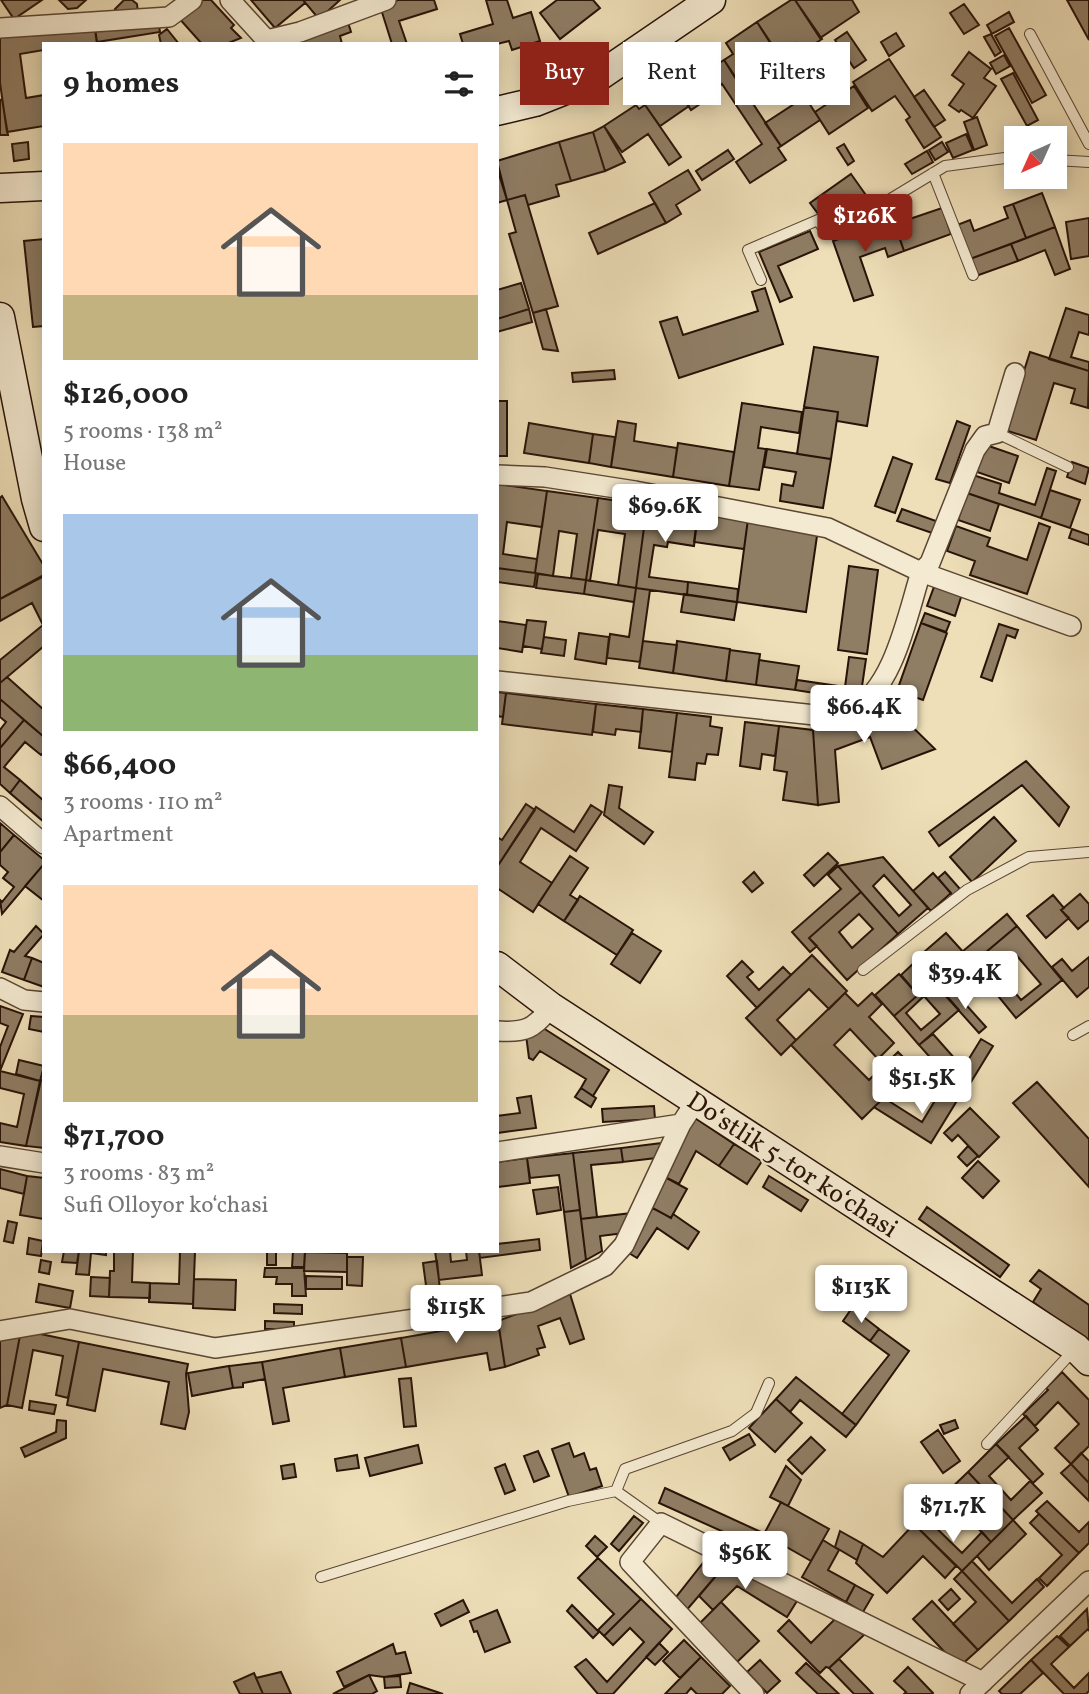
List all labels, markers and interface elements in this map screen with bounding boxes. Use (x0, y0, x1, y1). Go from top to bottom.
chip: Buy (520, 42, 609, 105)
chip: Rent (623, 42, 721, 105)
chip: Filters (735, 42, 850, 105)
text: 9 homes (63, 63, 179, 105)
icon: filters (440, 65, 478, 103)
north arrow (1004, 126, 1068, 189)
map controls (1004, 126, 1067, 189)
icon: home (208, 189, 334, 315)
pin: $126K (816, 194, 914, 254)
text: $126K (833, 201, 897, 233)
text: $126,000 (63, 374, 189, 416)
text: 5 rooms · 138 m² (63, 416, 223, 448)
text: House (63, 448, 126, 480)
pin: $69.6K (608, 484, 722, 544)
text: $69.6K (628, 491, 702, 523)
icon: home (208, 560, 334, 686)
pin: $66.4K (807, 686, 921, 745)
text: $66.4K (826, 692, 902, 724)
text: $66,400 (63, 745, 176, 787)
text: 3 rooms · 110 m² (63, 787, 223, 819)
text: Apartment (63, 819, 174, 851)
icon: home (208, 931, 334, 1057)
pin: $39.4K (908, 951, 1022, 1011)
text: $39.4K (928, 958, 1002, 990)
pin: $51.5K (865, 1056, 979, 1116)
text: $51.5K (888, 1063, 956, 1095)
street label: Doʻstlik 5-tor koʻchasi (679, 1084, 905, 1248)
text: $71,700 (63, 1116, 164, 1158)
text: 3 rooms · 83 m² (63, 1158, 214, 1190)
text: Sufi Olloyor koʻchasi (63, 1190, 269, 1222)
pin: $113K (812, 1266, 910, 1325)
text: $113K (831, 1272, 891, 1304)
pin: $115K (407, 1286, 505, 1345)
text: $115K (426, 1292, 486, 1324)
pin: $71.7K (896, 1484, 1010, 1544)
text: $71.7K (920, 1491, 986, 1523)
pin: $56K (704, 1532, 786, 1591)
text: $56K (718, 1538, 772, 1570)

